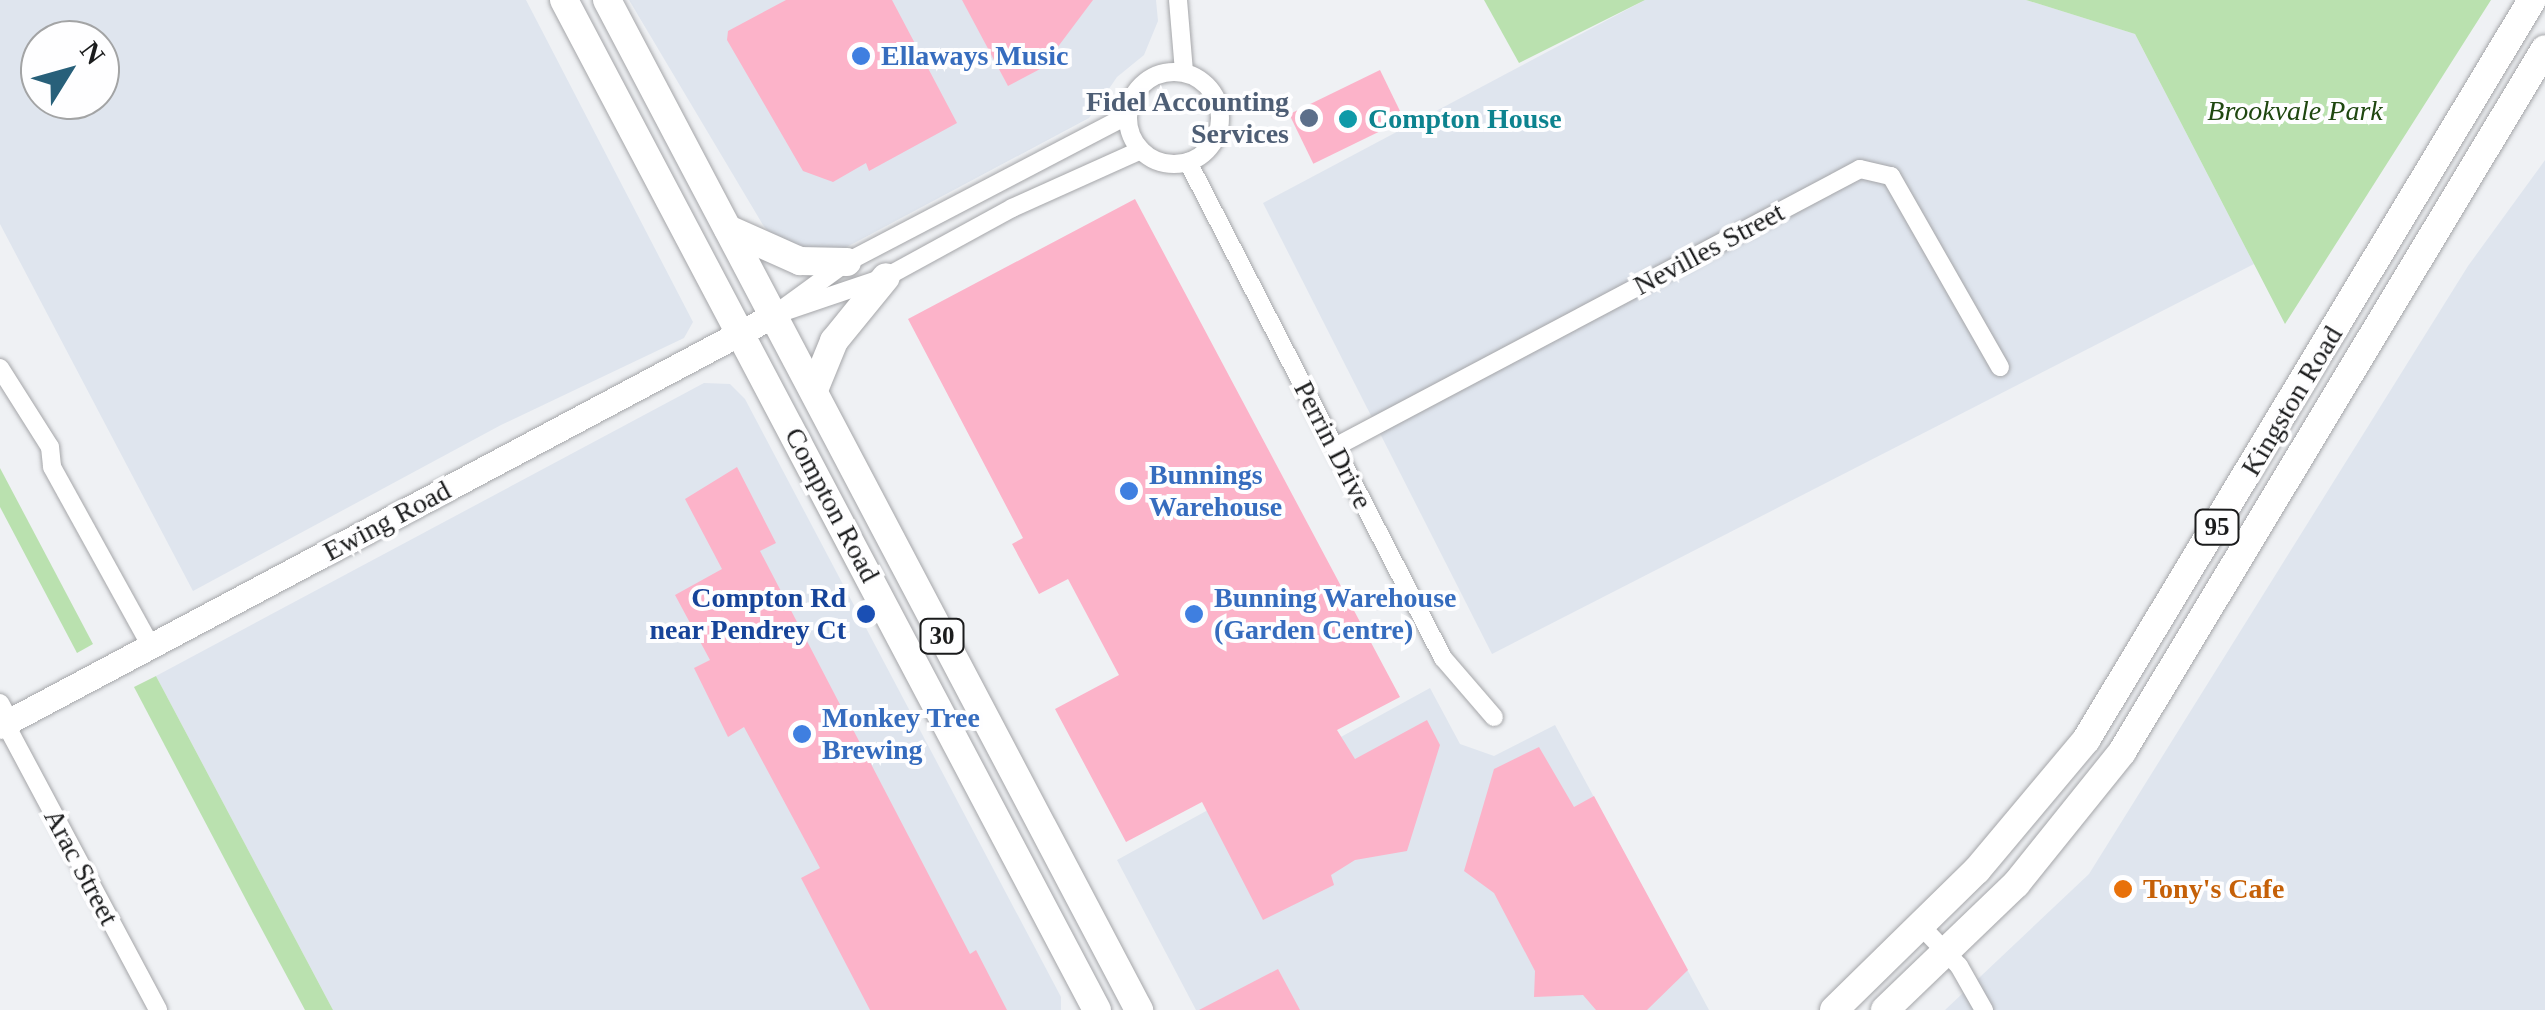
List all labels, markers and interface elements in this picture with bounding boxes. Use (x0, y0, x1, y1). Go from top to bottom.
north arrow (20, 20, 120, 120)
text: N (74, 35, 111, 70)
place label: Ellaways Music (881, 39, 1068, 73)
marker: Ellaways Music (850, 45, 872, 67)
place label: Fidel Accounting Services (1084, 85, 1289, 151)
park label: Brookvale Park (2207, 94, 2383, 128)
place label: Compton House (1368, 102, 1562, 136)
marker: Fidel Accounting Services (1298, 107, 1320, 129)
marker: Compton House (1337, 108, 1359, 130)
street label: Nevilles Street (1628, 195, 1790, 303)
street label: Kingston Road (2234, 320, 2350, 482)
street label: Perrin Drive (1286, 375, 1380, 515)
street label: Compton Road (777, 422, 887, 588)
place label: Bunnings Warehouse (1149, 458, 1282, 524)
street label: Ewing Road (318, 473, 456, 569)
marker: Bunnings Warehouse (1118, 480, 1140, 502)
road number: 95 (2194, 507, 2240, 547)
place label: Compton Rd near Pendrey Ct (649, 581, 846, 647)
place label: Bunning Warehouse (Garden Centre) (1214, 581, 1457, 647)
marker: Compton Rd near Pendrey Ct (855, 603, 877, 625)
marker: Bunning Warehouse (Garden Centre) (1183, 603, 1205, 625)
road number: 30 (920, 616, 964, 656)
place label: Monkey Tree Brewing (822, 701, 980, 767)
marker: Monkey Tree Brewing (791, 723, 813, 745)
street label: Arac Street (36, 803, 126, 931)
place label: Tony's Cafe (2143, 872, 2284, 906)
marker: Tony's Cafe (2112, 878, 2134, 900)

